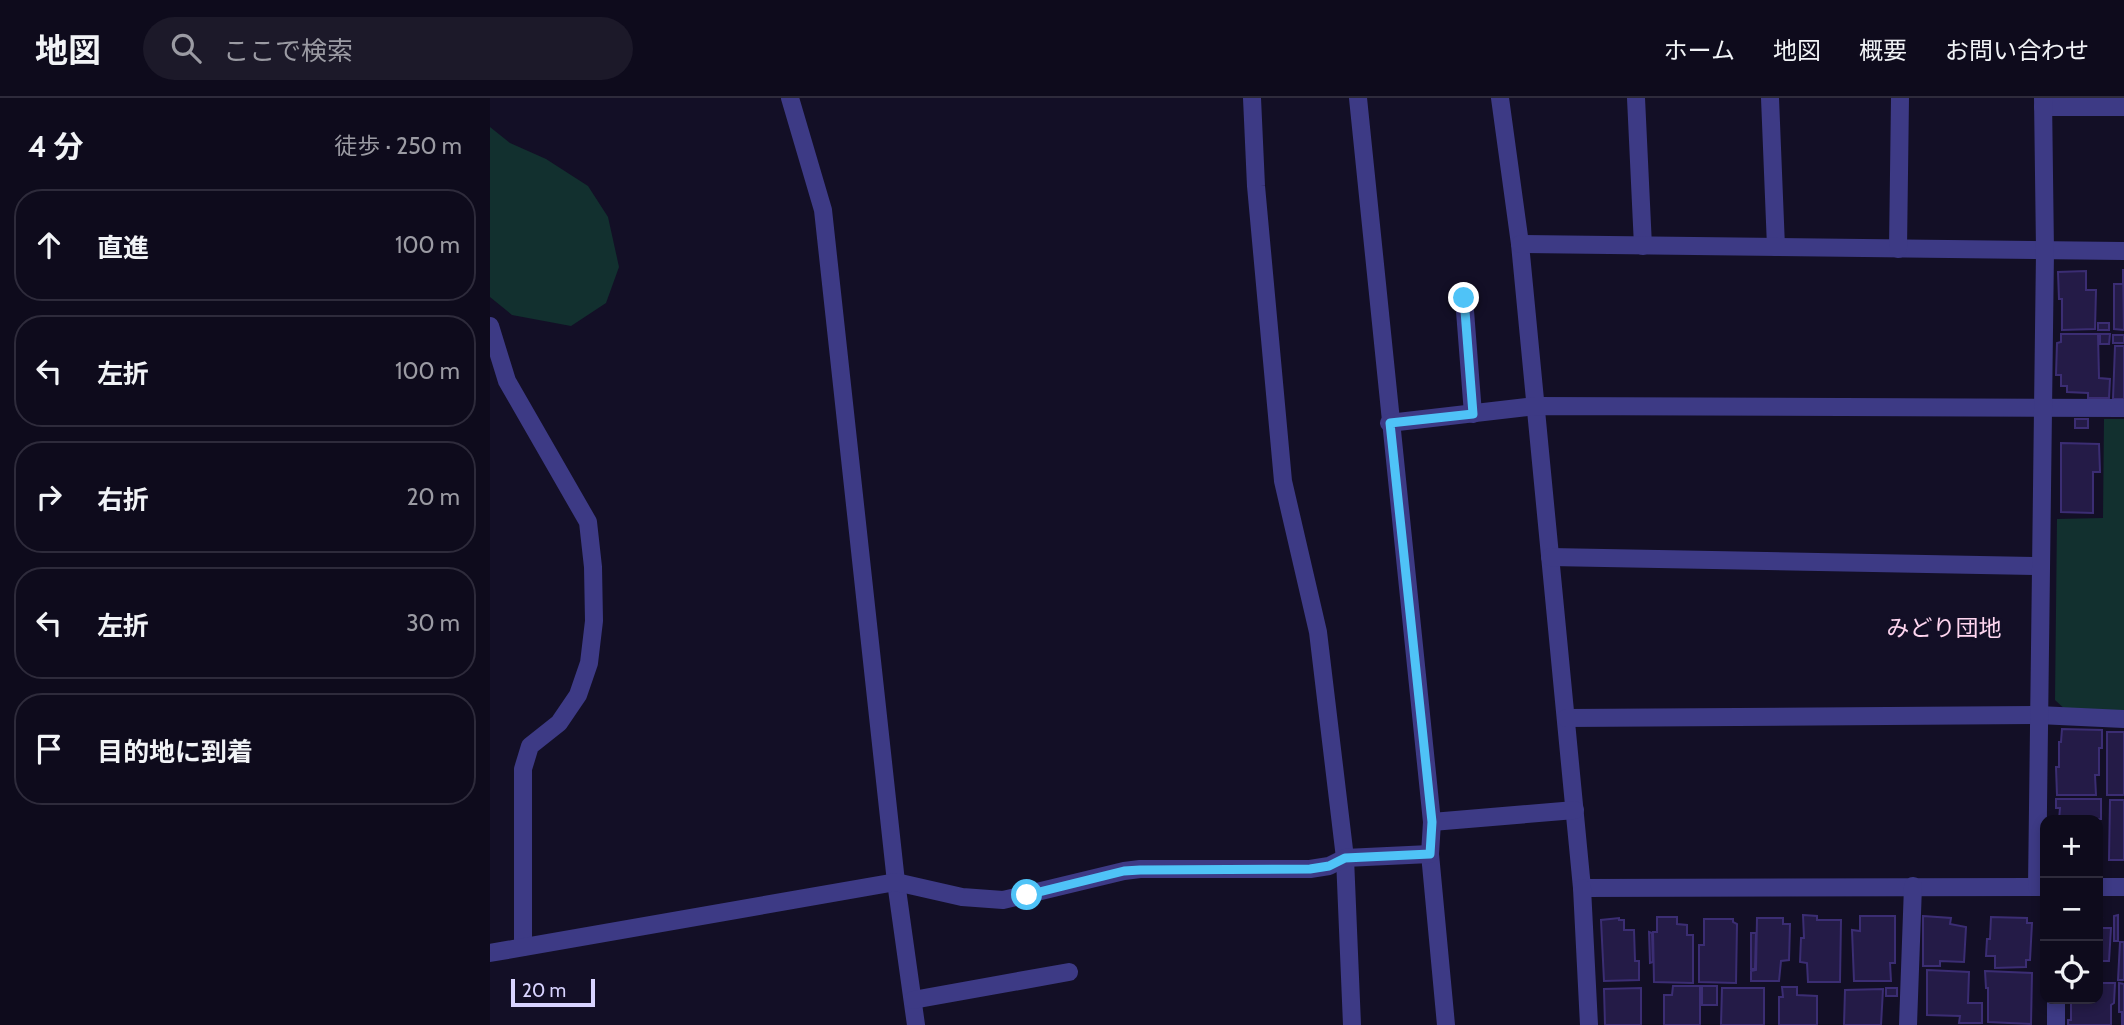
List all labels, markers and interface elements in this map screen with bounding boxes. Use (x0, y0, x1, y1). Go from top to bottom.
search box (143, 17, 633, 80)
icon: search (167, 29, 205, 67)
text: 地図 (35, 30, 101, 70)
text: ここで検索 (223, 35, 353, 67)
text: ホーム (1664, 36, 1735, 65)
text: 地図 (1773, 36, 1821, 65)
text: 概要 (1859, 36, 1907, 65)
text: お問い合わせ (1945, 36, 2089, 65)
text: 4 分 (28, 128, 83, 165)
text: 徒歩 · 250 m (334, 132, 462, 160)
icon: ahead (30, 226, 68, 264)
text: 100 m (395, 231, 460, 259)
text: 直進 (97, 232, 149, 264)
route end (1448, 282, 1479, 313)
icon: left (30, 352, 68, 390)
text: 100 m (395, 357, 460, 385)
text: 左折 (97, 358, 149, 390)
icon: right (30, 478, 68, 516)
text: 20 m (407, 483, 460, 511)
text: 右折 (97, 484, 149, 516)
icon: left (30, 604, 68, 642)
text: 30 m (406, 609, 460, 637)
text: 左折 (97, 610, 149, 642)
district label: みどり団地 (1887, 614, 2002, 642)
icon: arrive (30, 730, 68, 768)
text: 目的地に到着 (97, 736, 253, 768)
map controls (2040, 815, 2103, 1004)
button: + (2040, 815, 2103, 878)
button: − (2040, 878, 2103, 941)
route start (1011, 879, 1042, 910)
button: locate (2040, 941, 2103, 1004)
scale bar (511, 976, 595, 1008)
text: 20 m (522, 979, 566, 1002)

